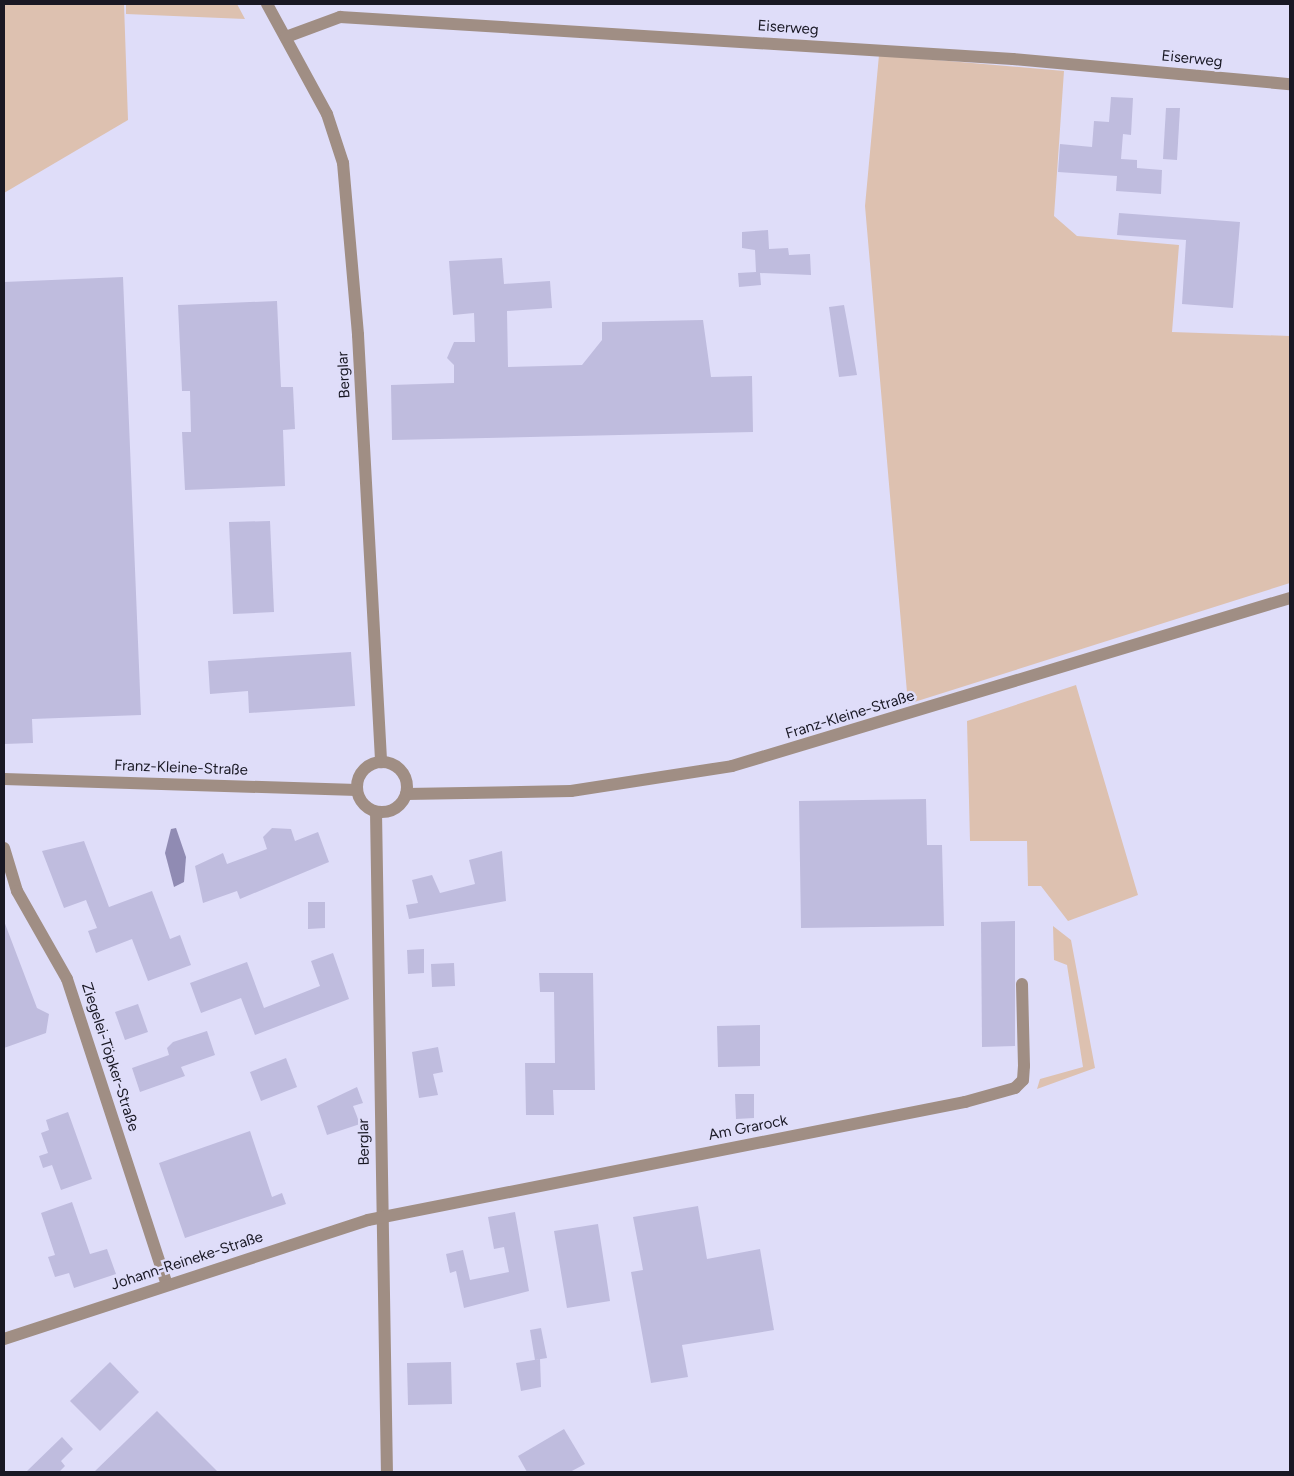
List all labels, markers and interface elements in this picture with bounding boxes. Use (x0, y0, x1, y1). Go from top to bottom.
street label: Eiserweg (757, 17, 819, 39)
street label: Eiserweg (1161, 47, 1223, 71)
street label: Berglar (334, 351, 354, 399)
street label: Franz-Kleine-Straße (783, 687, 917, 743)
street label: Franz-Kleine-Straße (114, 757, 248, 779)
street label: Ziegelei-Töpker-Straße (77, 980, 143, 1134)
street label: Am Grarock (707, 1112, 789, 1144)
street label: Berglar (355, 1118, 373, 1166)
street label: Johann-Reineke-Straße (109, 1228, 265, 1294)

